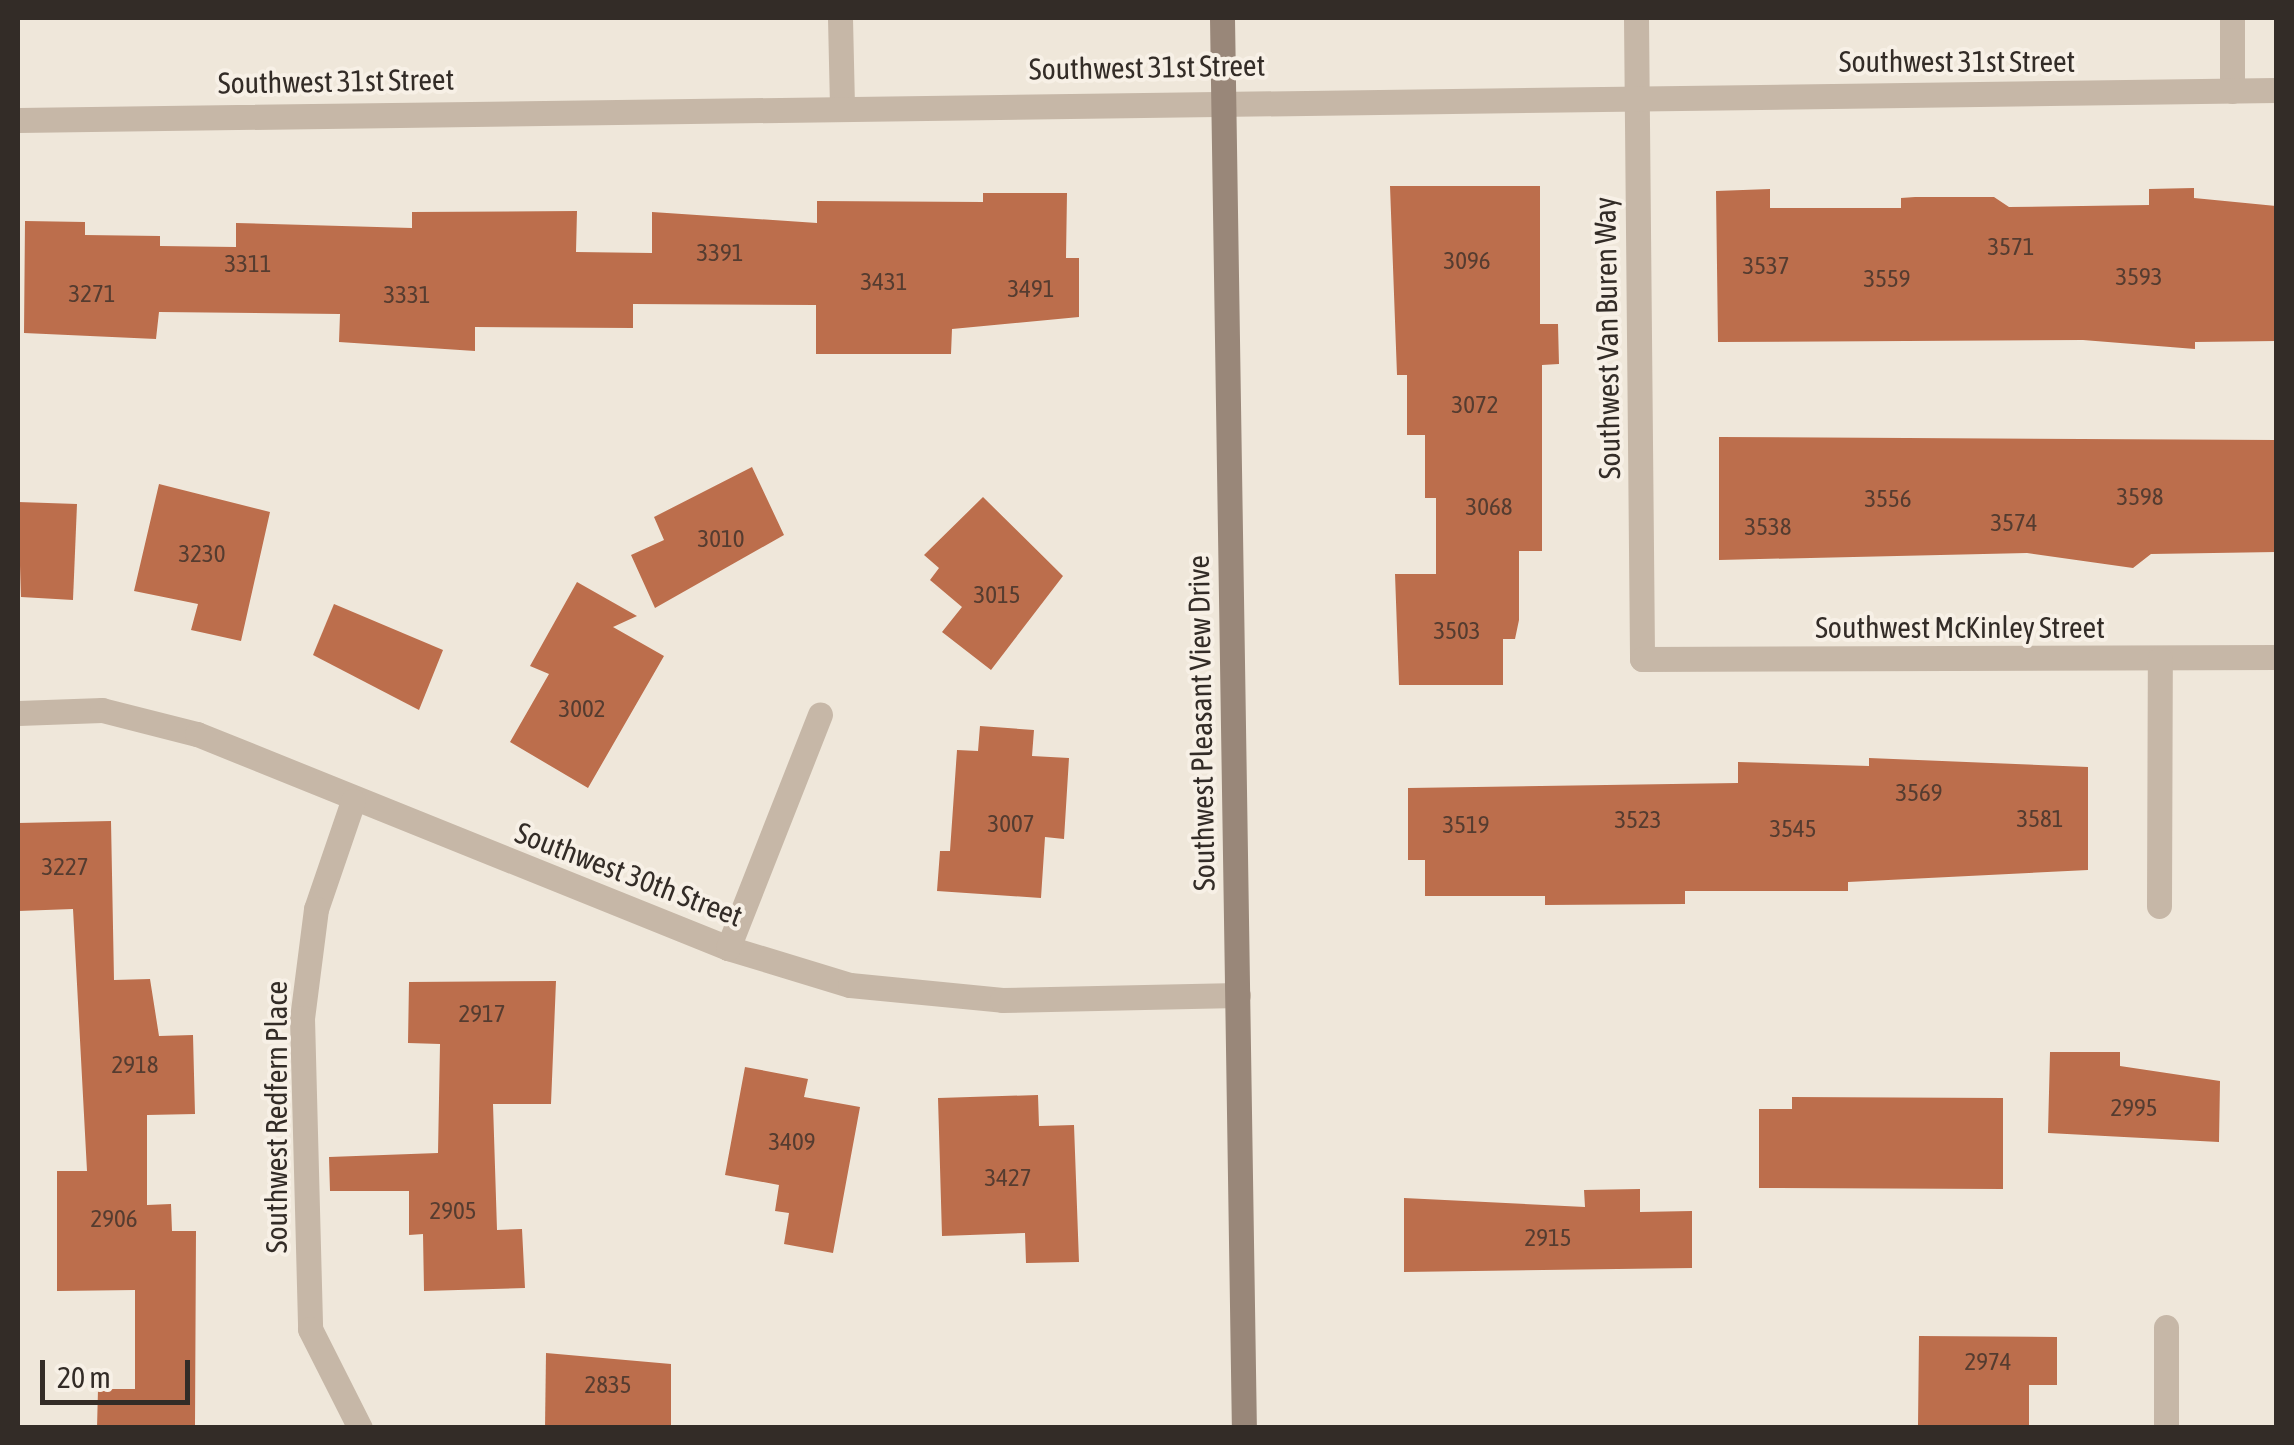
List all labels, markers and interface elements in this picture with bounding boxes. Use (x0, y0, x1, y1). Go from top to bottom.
street label: Southwest 31st Street (1839, 43, 2075, 79)
street label: Southwest 31st Street (1029, 47, 1265, 87)
street label: Southwest 31st Street (218, 61, 454, 101)
street label: Southwest Van Buren Way (1587, 197, 1627, 479)
house number: 3571 (1988, 231, 2034, 261)
house number: 3391 (697, 237, 743, 267)
house number: 3096 (1444, 245, 1490, 275)
house number: 3311 (225, 248, 271, 278)
house number: 3537 (1743, 250, 1789, 280)
house number: 3593 (2116, 261, 2162, 291)
house number: 3559 (1864, 263, 1910, 293)
house number: 3431 (861, 266, 907, 296)
house number: 3491 (1008, 273, 1054, 303)
house number: 3271 (69, 278, 115, 308)
house number: 3331 (384, 279, 430, 309)
house number: 3072 (1452, 389, 1498, 419)
house number: 3598 (2117, 481, 2163, 511)
house number: 3556 (1865, 483, 1911, 513)
house number: 3068 (1466, 491, 1512, 521)
house number: 3574 (1991, 507, 2037, 537)
house number: 3538 (1745, 511, 1791, 541)
house number: 3010 (698, 523, 744, 553)
house number: 3230 (179, 538, 225, 568)
street label: Southwest Pleasant View Drive (1180, 555, 1222, 891)
house number: 3015 (974, 579, 1020, 609)
street label: Southwest McKinley Street (1815, 609, 2105, 645)
house number: 3503 (1434, 615, 1480, 645)
house number: 3002 (559, 693, 605, 723)
house number: 3569 (1896, 777, 1942, 807)
house number: 3581 (2017, 803, 2063, 833)
house number: 3523 (1615, 804, 1661, 834)
house number: 3007 (988, 808, 1034, 838)
house number: 3519 (1443, 809, 1489, 839)
house number: 3545 (1770, 813, 1816, 843)
street label: Southwest 30th Street (510, 814, 748, 934)
house number: 3227 (42, 851, 88, 881)
street label: Southwest Redfern Place (258, 981, 294, 1253)
house number: 2917 (459, 998, 505, 1028)
house number: 2918 (112, 1049, 158, 1079)
house number: 2995 (2111, 1092, 2157, 1122)
house number: 3409 (769, 1126, 815, 1156)
house number: 3427 (985, 1162, 1031, 1192)
house number: 2905 (430, 1195, 476, 1225)
house number: 2906 (91, 1203, 137, 1233)
house number: 2915 (1525, 1222, 1571, 1252)
scale bar (45, 1340, 195, 1402)
house number: 2974 (1965, 1346, 2011, 1376)
text: 20 m (57, 1360, 111, 1394)
house number: 2835 (585, 1369, 631, 1399)

